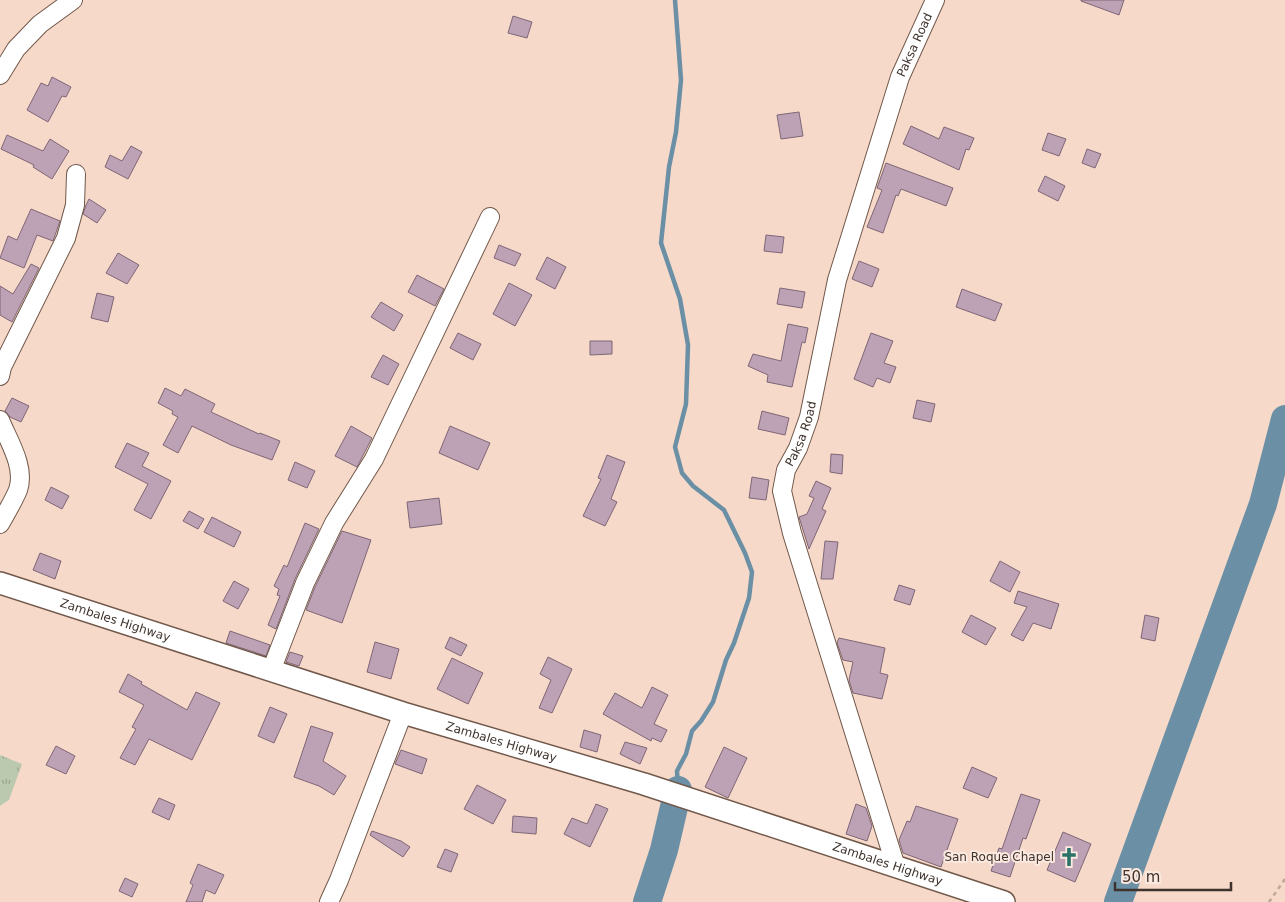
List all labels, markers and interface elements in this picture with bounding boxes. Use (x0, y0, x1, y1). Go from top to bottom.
street label: Paksa Road (894, 11, 935, 79)
street label: Paksa Road (782, 400, 819, 469)
street label: Zambales Highway (58, 596, 172, 644)
street label: Zambales Highway (444, 719, 559, 765)
street label: Zambales Highway (831, 839, 944, 888)
church icon: San Roque Chapel (1058, 846, 1080, 868)
place label: San Roque Chapel (944, 850, 1054, 864)
scale bar (1115, 860, 1231, 892)
text: 50 m (1122, 868, 1160, 886)

